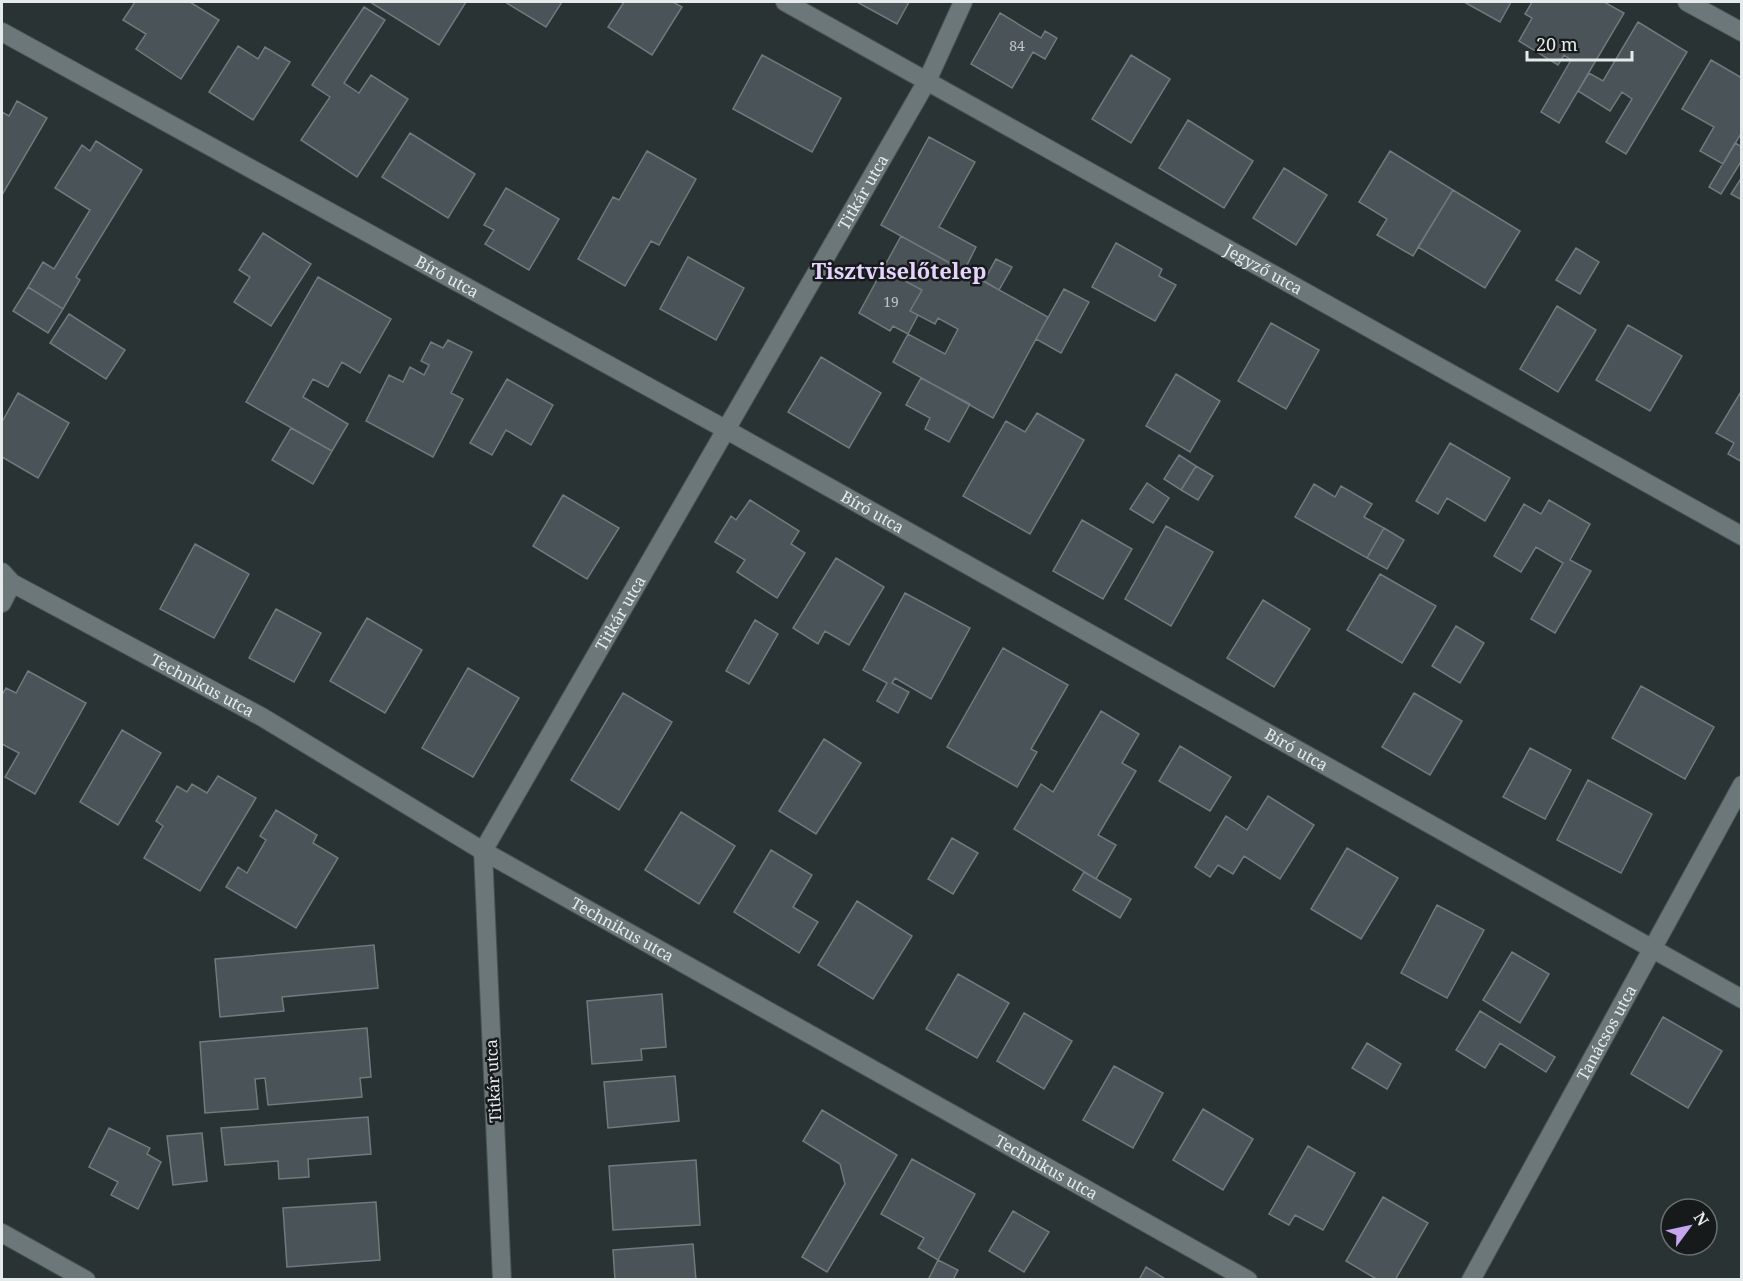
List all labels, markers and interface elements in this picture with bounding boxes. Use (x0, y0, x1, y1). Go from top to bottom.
scale bar (1527, 24, 1632, 62)
text: 20 m (1536, 32, 1578, 56)
house number: 84 (1009, 36, 1025, 55)
street label: Titkár utca (833, 150, 893, 234)
street label: Jegyző utca (1220, 238, 1307, 300)
street label: Bíró utca (412, 250, 483, 303)
district label: Tisztviselőtelep (812, 255, 986, 285)
house number: 19 (883, 292, 899, 311)
street label: Bíró utca (837, 485, 908, 538)
street label: Titkár utca (590, 572, 651, 655)
street label: Technikus utca (147, 648, 258, 722)
street label: Bíró utca (1261, 723, 1332, 776)
street label: Technikus utca (567, 892, 678, 967)
street label: Tanácsos utca (1571, 981, 1642, 1084)
street label: Titkár utca (480, 1039, 506, 1123)
street label: Technikus utca (991, 1129, 1102, 1205)
north arrow (1659, 1197, 1719, 1257)
text: N (1689, 1208, 1714, 1230)

